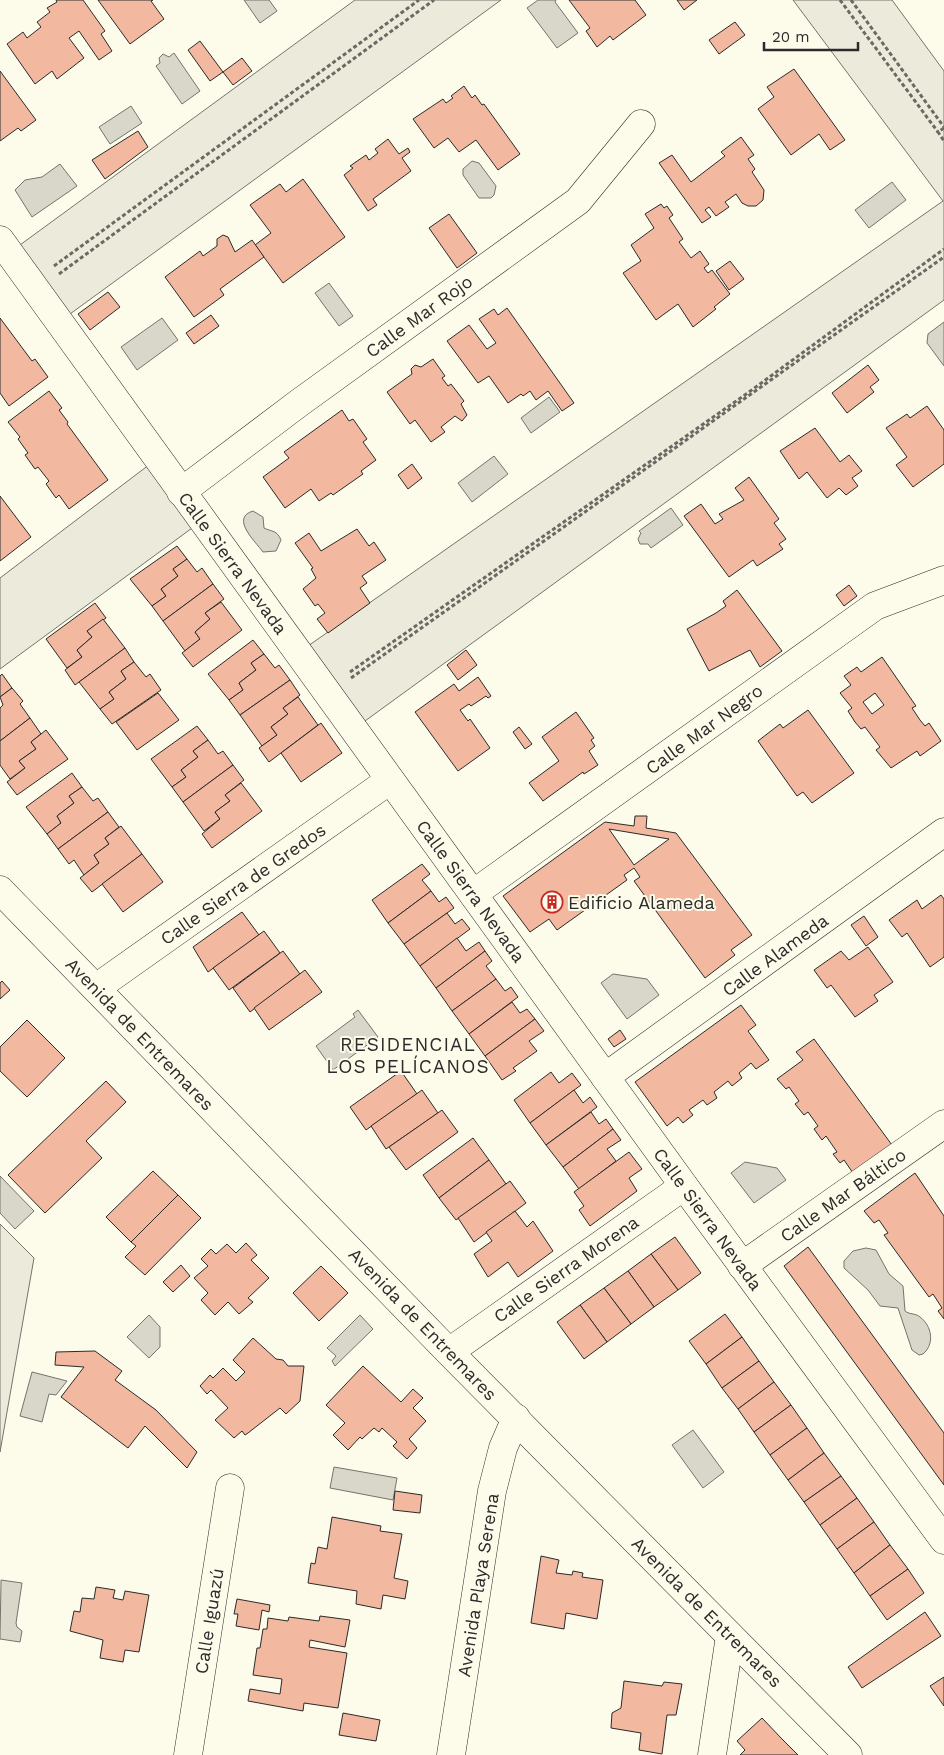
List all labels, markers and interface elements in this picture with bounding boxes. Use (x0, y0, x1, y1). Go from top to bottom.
scale bar (764, 20, 858, 52)
text: 20 m (772, 28, 810, 46)
street label: Calle Mar Rojo (362, 270, 476, 362)
street label: Calle Sierra Nevada (174, 488, 292, 638)
street label: Calle Mar Negro (641, 680, 767, 778)
street label: Calle Sierra Nevada (412, 816, 530, 966)
street label: Calle Sierra de Gredos (156, 819, 330, 949)
building icon: Edificio Alameda (540, 890, 564, 914)
place label: Edificio Alameda (568, 892, 715, 913)
street label: Calle Alameda (718, 909, 832, 1001)
street label: Avenida de Entremares (62, 953, 218, 1115)
district label: RESIDENCIAL LOS PELÍCANOS (326, 1033, 490, 1078)
street label: Calle Sierra Nevada (649, 1144, 767, 1294)
street label: Calle Mar Báltico (776, 1144, 910, 1246)
street label: Calle Sierra Morena (490, 1211, 642, 1327)
street label: Avenida de Entremares (345, 1243, 501, 1405)
street label: Avenida Playa Serena (453, 1492, 503, 1678)
street label: Avenida de Entremares (628, 1533, 786, 1691)
street label: Calle Iguazú (190, 1567, 228, 1675)

